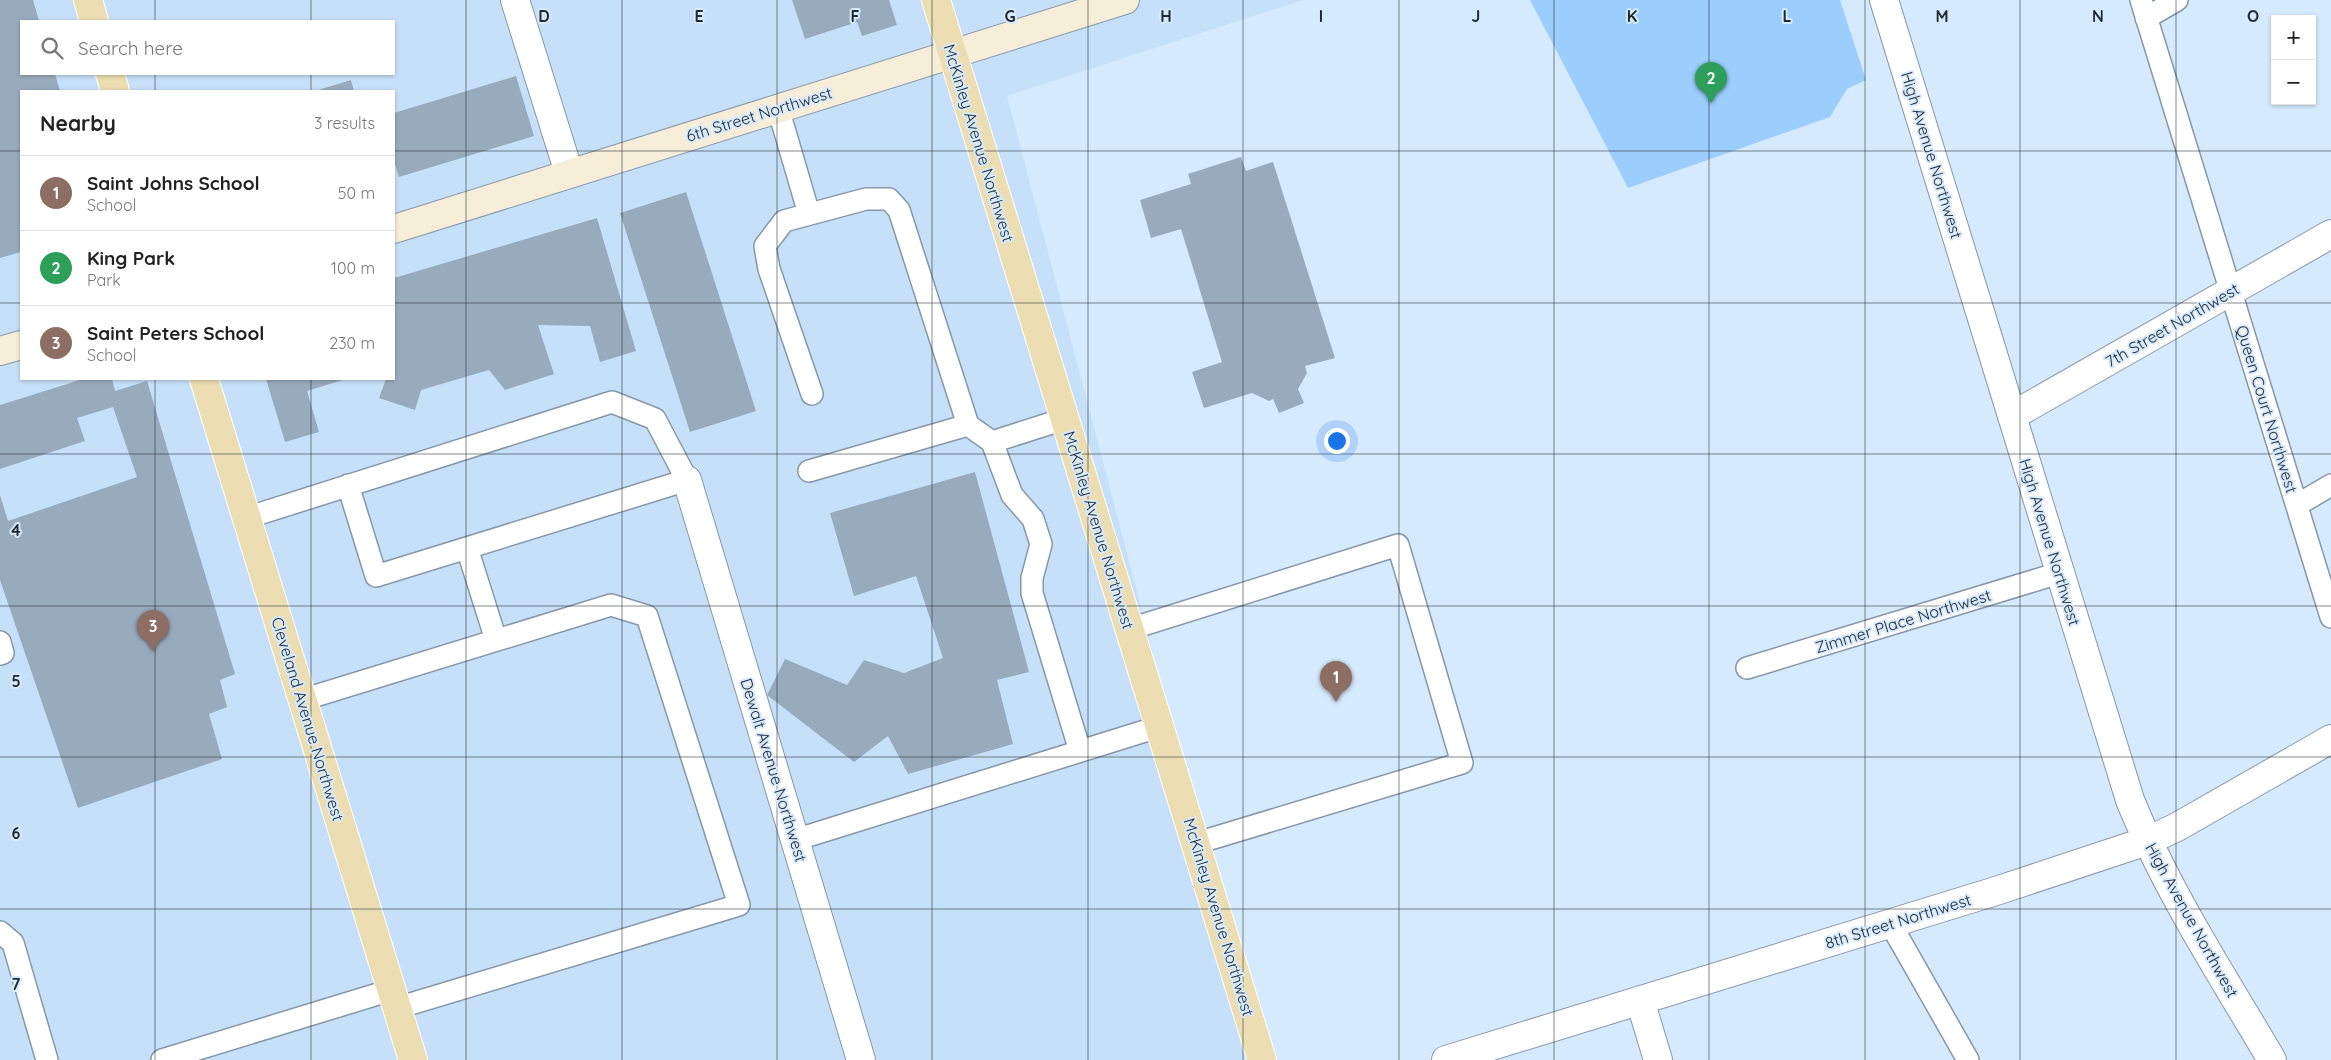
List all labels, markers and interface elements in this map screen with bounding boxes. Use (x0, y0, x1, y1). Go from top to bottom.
text: D (538, 6, 550, 26)
text: E (694, 6, 704, 26)
text: F (851, 6, 860, 26)
text: G (1004, 6, 1016, 26)
text: H (1160, 6, 1172, 26)
text: I (1319, 6, 1323, 26)
text: J (1472, 6, 1480, 26)
text: K (1627, 6, 1637, 26)
text: L (1783, 6, 1792, 26)
text: M (1935, 6, 1949, 26)
text: N (2092, 6, 2104, 26)
text: O (2247, 6, 2259, 26)
map controls (2271, 15, 2316, 105)
button: + (2271, 15, 2316, 60)
search box (20, 20, 395, 75)
icon: search (38, 34, 66, 62)
text: Search here (78, 36, 183, 60)
street label: McKinley Avenue Northwest (939, 42, 1019, 244)
button: − (2271, 60, 2316, 105)
pin: 2 (1695, 62, 1727, 103)
street label: High Avenue Northwest (1897, 69, 1967, 241)
street label: 6th Street Northwest (684, 82, 834, 146)
text: Nearby (40, 110, 116, 136)
text: 3 results (314, 113, 375, 133)
text: Saint Johns School (87, 171, 260, 195)
text: 1 (53, 183, 59, 203)
text: 50 m (338, 183, 375, 203)
text: School (87, 195, 136, 215)
text: King Park (87, 246, 175, 270)
text: 2 (51, 258, 61, 278)
text: 100 m (331, 258, 375, 278)
text: Park (87, 270, 121, 290)
street label: 7th Street Northwest (2102, 279, 2242, 371)
text: Saint Peters School (87, 321, 264, 345)
street label: Queen Court Northwest (2232, 323, 2302, 495)
text: 3 (52, 333, 60, 353)
text: 230 m (329, 333, 375, 353)
text: School (87, 345, 136, 365)
your location (1324, 428, 1350, 454)
street label: McKinley Avenue Northwest (1059, 429, 1139, 631)
street label: High Avenue Northwest (2015, 456, 2085, 628)
text: 4 (11, 520, 21, 540)
street label: Zimmer Place Northwest (1813, 585, 1993, 657)
pin: 3 (137, 610, 169, 651)
street label: Cleveland Avenue Northwest (267, 615, 349, 823)
pin: 1 (1320, 661, 1352, 702)
text: 5 (11, 671, 21, 691)
street label: Dewalt Avenue Northwest (737, 676, 811, 864)
street label: McKinley Avenue Northwest (1179, 816, 1259, 1018)
text: 6 (12, 823, 21, 843)
street label: High Avenue Northwest (2141, 839, 2243, 1001)
street label: 8th Street Northwest (1823, 889, 1973, 953)
text: 7 (12, 974, 21, 994)

